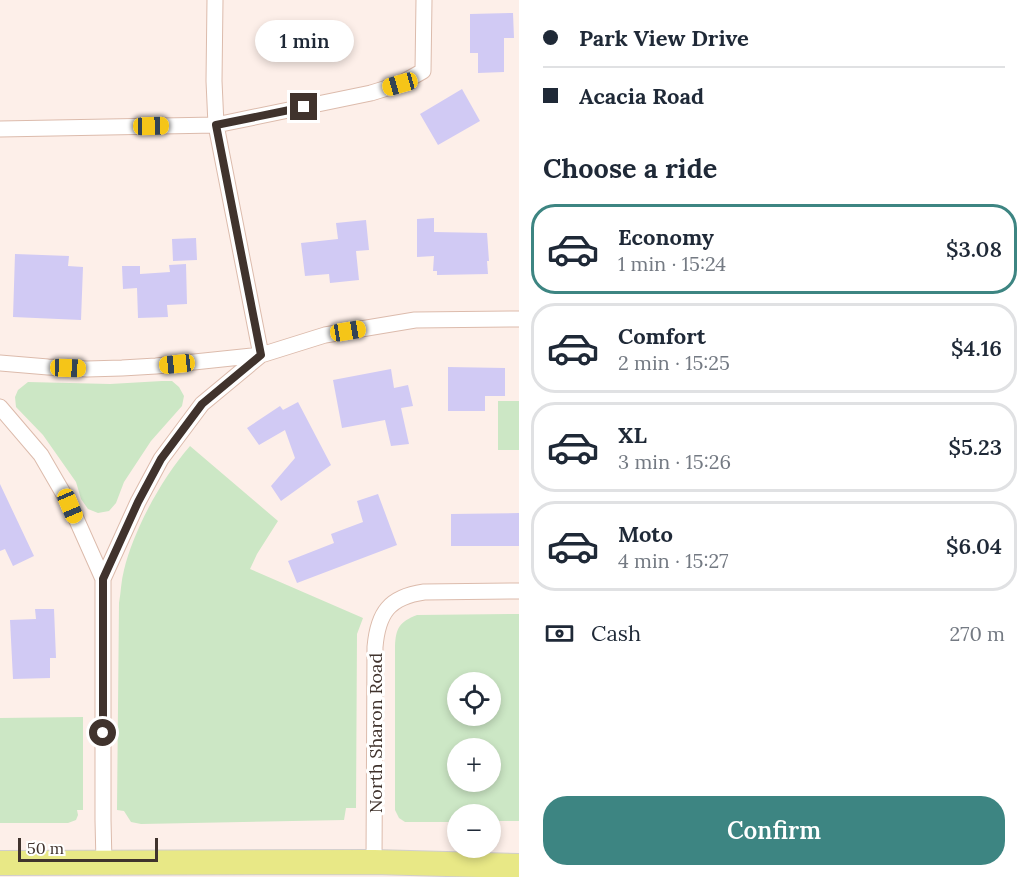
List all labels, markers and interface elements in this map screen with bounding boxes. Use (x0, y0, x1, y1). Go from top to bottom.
callout: 1 min (254, 20, 354, 62)
text: Park View Drive (579, 24, 749, 52)
text: 1 min (279, 28, 330, 53)
car (380, 70, 420, 98)
text: Acacia Road (579, 82, 704, 110)
route end (290, 93, 317, 120)
car (133, 117, 169, 135)
text: Choose a ride (543, 151, 717, 185)
icon: car (546, 222, 600, 276)
text: Economy (618, 223, 714, 251)
text: $3.08 (946, 235, 1002, 263)
text: 1 min · 15:24 (618, 251, 726, 276)
car (329, 319, 367, 343)
icon: car (546, 321, 600, 375)
text: Comfort (618, 322, 706, 350)
text: $4.16 (951, 334, 1002, 362)
text: 2 min · 15:25 (618, 350, 730, 375)
car (158, 353, 196, 375)
car (50, 358, 86, 378)
icon: car (546, 420, 600, 474)
text: XL (618, 421, 647, 449)
text: $5.23 (948, 433, 1002, 461)
text: 3 min · 15:26 (618, 449, 731, 474)
car (55, 486, 85, 526)
icon: car (546, 519, 600, 573)
text: Moto (618, 520, 673, 548)
text: $6.04 (946, 532, 1002, 560)
text: 4 min · 15:27 (618, 548, 728, 573)
icon: cash (543, 617, 576, 650)
text: Cash (591, 619, 641, 647)
text: 270 m (949, 621, 1005, 646)
street label: North Sharon Road (364, 653, 387, 813)
map controls (447, 672, 501, 858)
button: locate (447, 672, 501, 726)
route start (89, 719, 116, 746)
button: + (447, 738, 501, 792)
button: Confirm (543, 796, 1005, 865)
button: − (447, 804, 501, 858)
scale bar (18, 835, 158, 862)
text: 50 m (27, 838, 64, 858)

